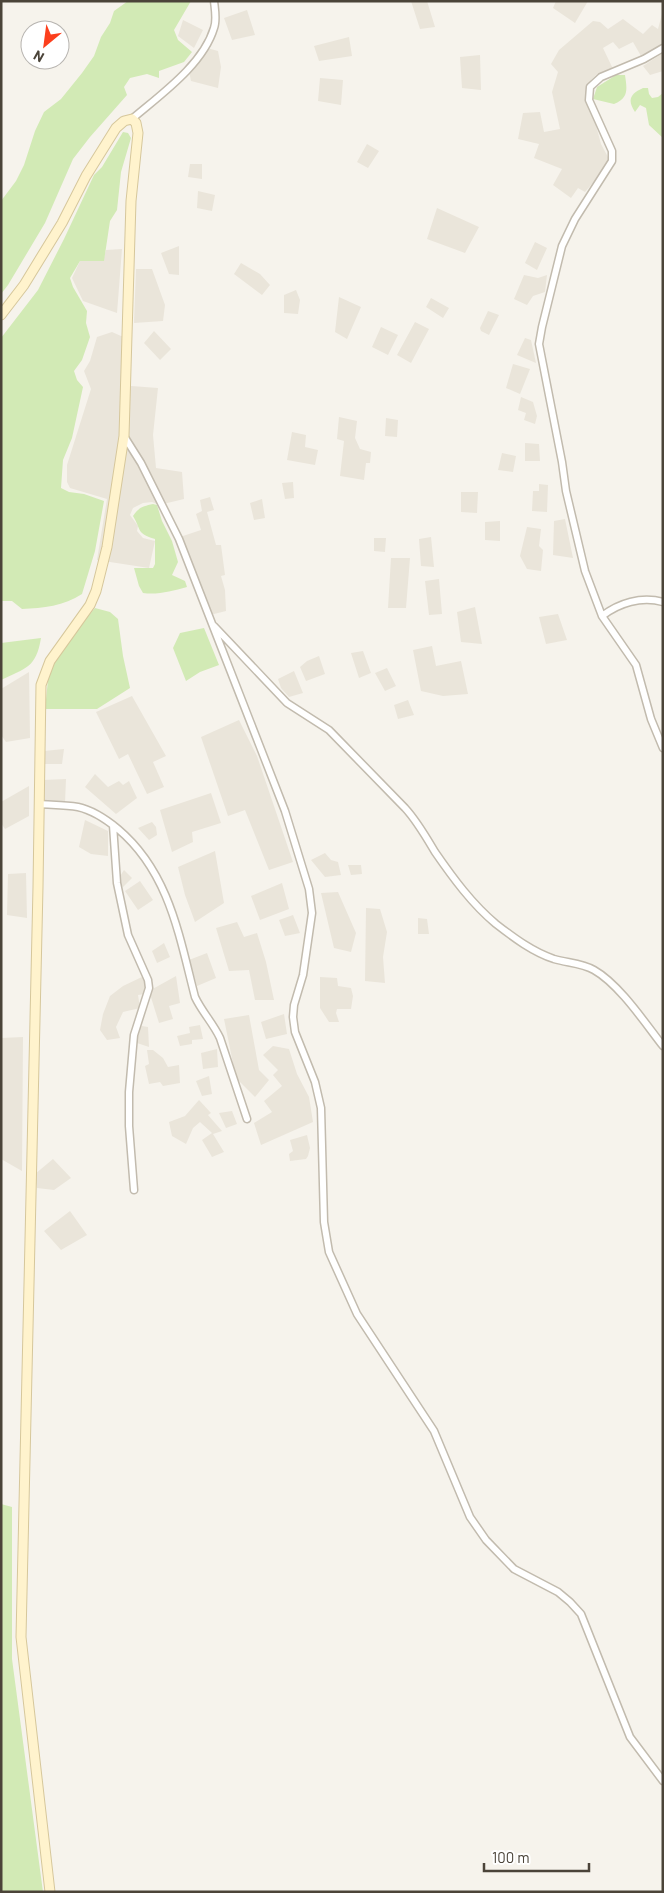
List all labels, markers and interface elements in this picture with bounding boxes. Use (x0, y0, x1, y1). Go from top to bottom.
north arrow (20, 20, 70, 70)
text: N (30, 47, 47, 66)
scale bar (484, 1840, 589, 1872)
text: 100 m (492, 1848, 530, 1866)

